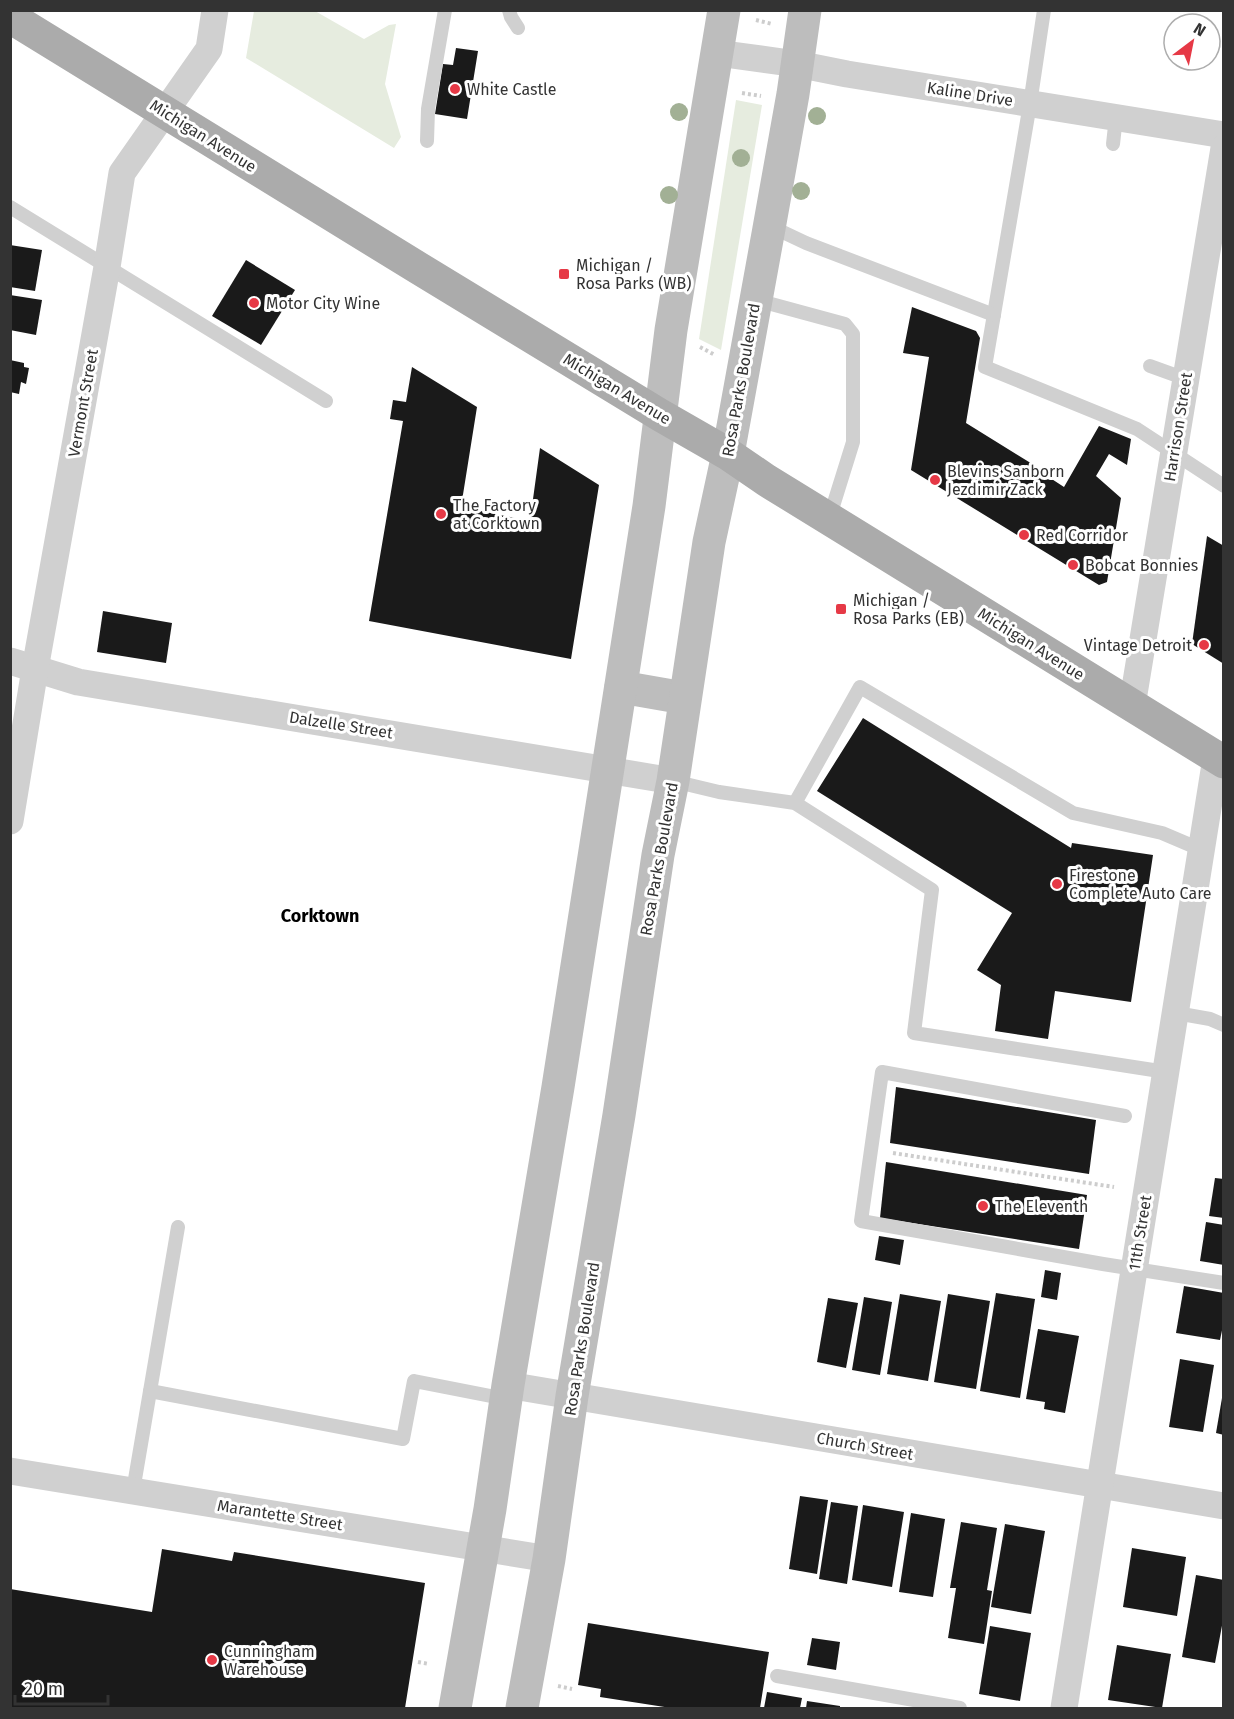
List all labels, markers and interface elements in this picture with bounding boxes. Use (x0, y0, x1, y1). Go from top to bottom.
north arrow (1162, 12, 1222, 72)
text: N (1190, 19, 1209, 41)
street label: Kaline Drive (926, 78, 1014, 110)
place label: White Castle (467, 80, 556, 99)
marker: White Castle (448, 82, 462, 96)
street label: Michigan Avenue (146, 96, 260, 176)
place label: Michigan / Rosa Parks (WB) (576, 256, 691, 293)
marker: Michigan / Rosa Parks (WB) (557, 267, 571, 281)
place label: Motor City Wine (266, 294, 380, 313)
marker: Motor City Wine (247, 296, 261, 310)
street label: Rosa Parks Boulevard (718, 302, 764, 458)
street label: Vermont Street (64, 347, 102, 458)
street label: Michigan Avenue (560, 349, 674, 429)
street label: Harrison Street (1160, 371, 1196, 483)
place label: Blevins Sanborn Jezdimir Zack (947, 462, 1065, 499)
marker: Blevins Sanborn Jezdimir Zack (928, 473, 942, 487)
place label: The Factory at Corktown (453, 496, 540, 533)
marker: The Factory at Corktown (434, 507, 448, 521)
place label: Red Corridor (1036, 526, 1129, 545)
marker: Red Corridor (1017, 528, 1031, 542)
place label: Bobcat Bonnies (1085, 556, 1198, 575)
marker: Bobcat Bonnies (1066, 558, 1080, 572)
place label: Michigan / Rosa Parks (EB) (853, 591, 964, 628)
marker: Michigan / Rosa Parks (EB) (834, 602, 848, 616)
street label: Michigan Avenue (974, 604, 1088, 684)
place label: Vintage Detroit (1084, 636, 1192, 655)
marker: Vintage Detroit (1197, 638, 1211, 652)
street label: Dalzelle Street (288, 707, 394, 743)
street label: Rosa Parks Boulevard (636, 781, 682, 937)
place label: Firestone Complete Auto Care (1069, 866, 1212, 903)
marker: Firestone Complete Auto Care (1050, 877, 1064, 891)
district label: Corktown (281, 905, 359, 927)
street label: 11th Street (1125, 1194, 1155, 1272)
place label: The Eleventh (995, 1197, 1088, 1216)
marker: The Eleventh (976, 1199, 990, 1213)
street label: Rosa Parks Boulevard (560, 1261, 604, 1417)
street label: Church Street (815, 1428, 915, 1464)
street label: Marantette Street (216, 1496, 344, 1534)
place label: Cunningham Warehouse (224, 1642, 315, 1679)
marker: Cunningham Warehouse (205, 1653, 219, 1667)
scale bar (15, 1668, 108, 1706)
text: 20 m (24, 1678, 63, 1700)

